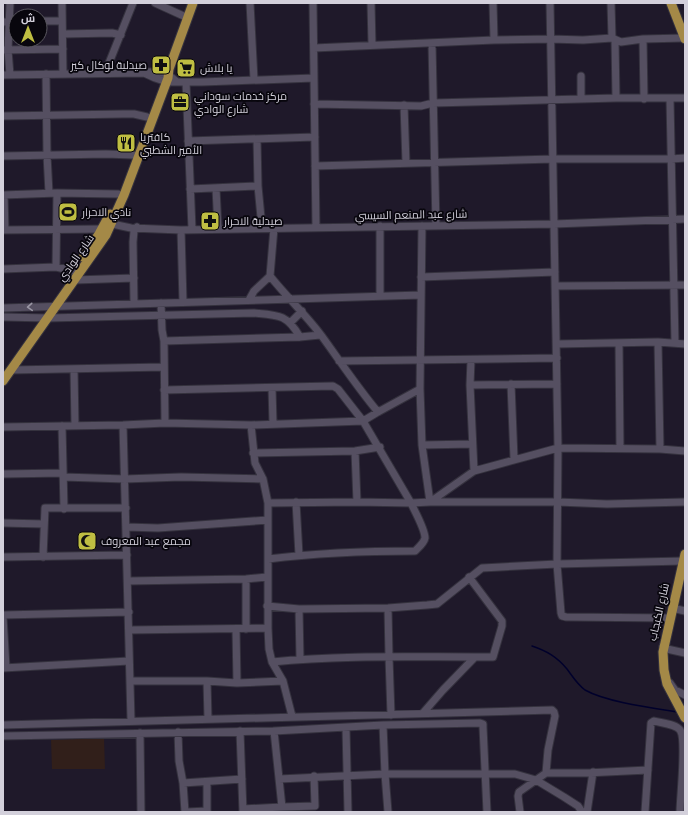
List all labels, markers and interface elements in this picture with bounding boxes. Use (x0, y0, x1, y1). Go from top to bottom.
north arrow (8, 8, 48, 48)
text: ش (21, 12, 35, 25)
pharmacy icon: صيدلية لوكال كير (150, 54, 172, 76)
supermarket icon: يا بلاش (175, 57, 197, 79)
place label: صيدلية لوكال كير (70, 59, 147, 72)
place label: يا بلاش (200, 62, 232, 75)
place label: مركز خدمات سوداني شارع الوادي (194, 90, 287, 118)
office icon: مركز خدمات سوداني شارع الوادي (169, 91, 191, 113)
place label: كافتريا الأمير الشطبي (140, 131, 202, 159)
restaurant icon: كافتريا الأمير الشطبي (115, 132, 137, 154)
sports icon: نادي الاحرار (57, 201, 79, 223)
place label: نادي الاحرار (81, 206, 131, 221)
street label: شارع عبد المنعم السيسي (355, 208, 467, 223)
pharmacy icon: صيدلية الاحرار (199, 210, 221, 232)
place label: صيدلية الاحرار (223, 215, 283, 228)
street label: شارع الوادي (55, 232, 99, 285)
one-way arrow (27, 302, 33, 311)
mosque icon: مجمع عبد المعروف (76, 530, 98, 552)
place label: مجمع عبد المعروف (101, 535, 191, 549)
street label: شارع الكبجاب (646, 582, 673, 642)

